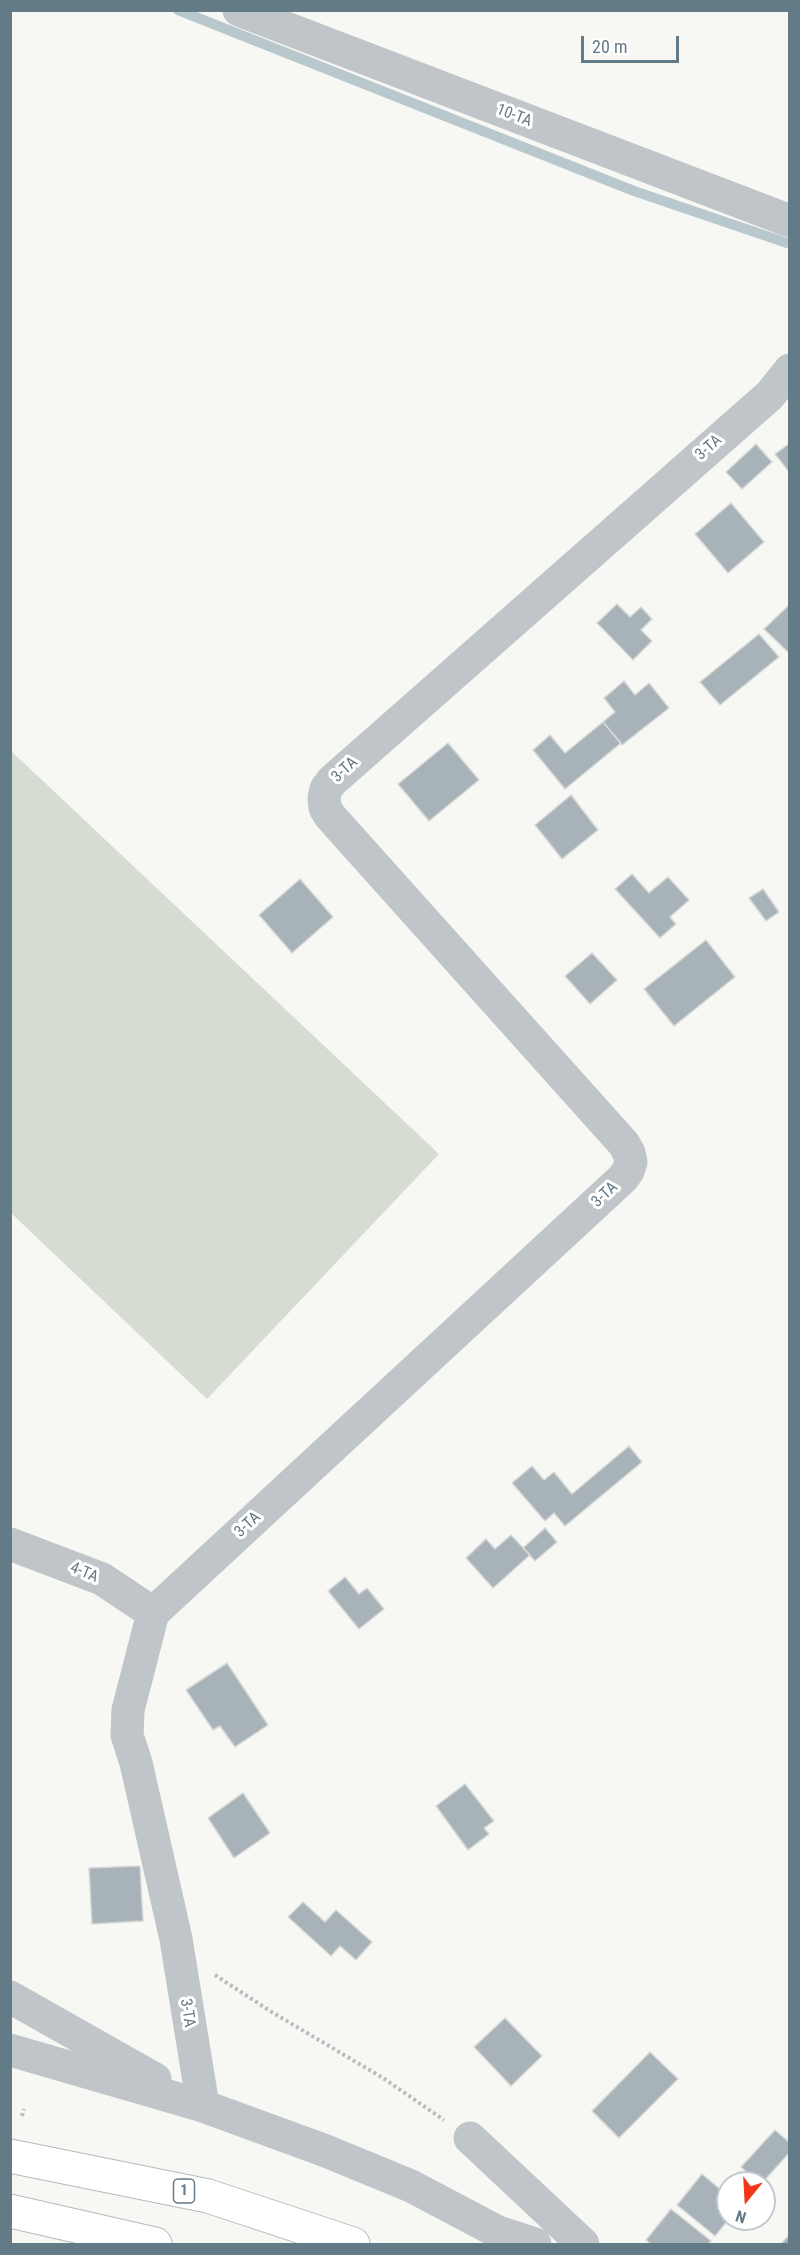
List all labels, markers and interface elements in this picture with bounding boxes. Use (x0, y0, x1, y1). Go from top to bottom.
scale bar (584, 24, 682, 62)
text: 20 m (592, 36, 627, 57)
street label: 10-ТА (493, 100, 535, 132)
street label: 3-ТА (692, 431, 726, 465)
street label: 3-ТА (328, 753, 362, 787)
street label: 3-ТА (588, 1178, 622, 1212)
street label: 3-ТА (231, 1508, 265, 1542)
street label: 4-ТА (67, 1559, 101, 1587)
street label: 3-ТА (175, 1997, 199, 2029)
north arrow (716, 2171, 776, 2231)
road number: 1 (174, 2179, 195, 2203)
text: N (733, 2206, 749, 2227)

